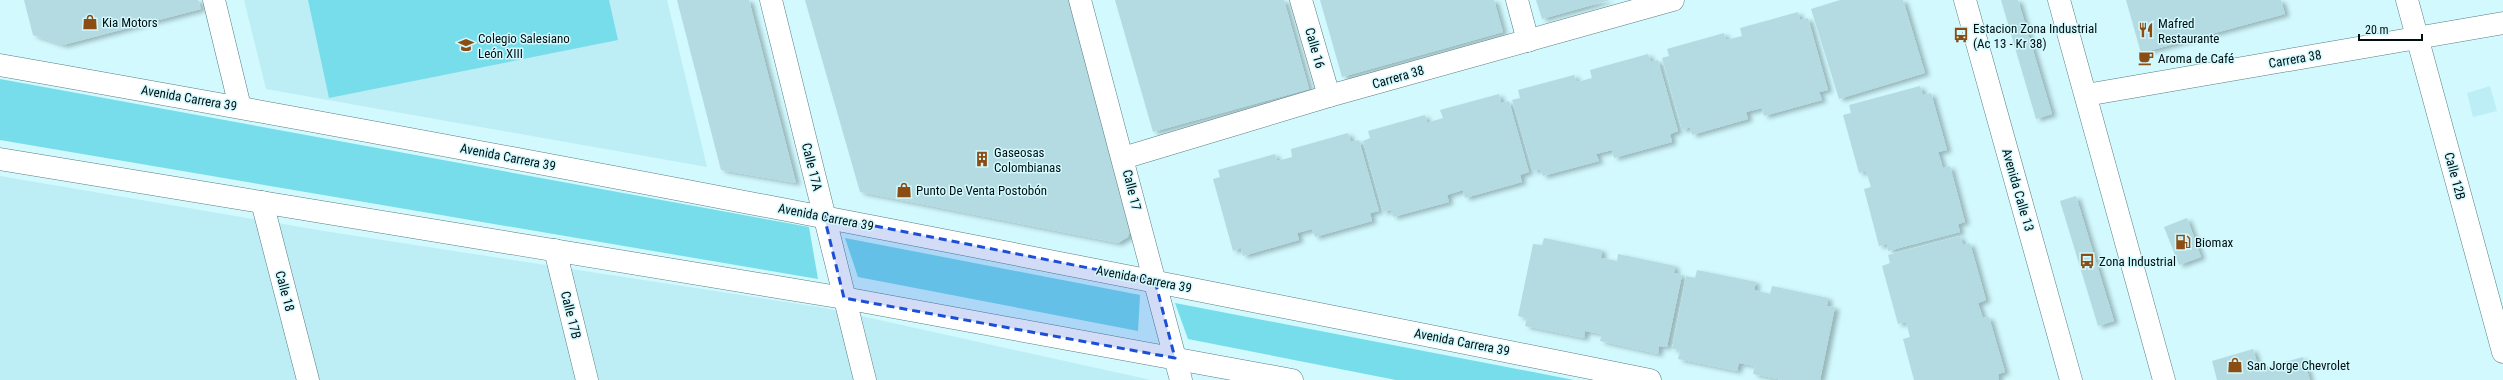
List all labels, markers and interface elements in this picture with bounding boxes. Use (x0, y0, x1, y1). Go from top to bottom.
shop icon: Kia Motors (81, 13, 99, 31)
place label: Kia Motors (102, 15, 158, 30)
place label: Mafred Restaurante (2158, 16, 2219, 46)
scale bar (2359, 16, 2422, 42)
place label: Estacion Zona Industrial (Ac 13 - Kr 38) (1973, 21, 2097, 51)
restaurant icon: Mafred Restaurante (2137, 21, 2155, 39)
text: 20 m (2365, 23, 2389, 37)
street label: Calle 16 (1302, 26, 1328, 70)
bus stop icon: Estacion Zona Industrial (Ac 13 - Kr 38) (1952, 26, 1970, 44)
place label: Colegio Salesiano León XIII (478, 31, 570, 61)
school or university icon: Colegio Salesiano León XIII (457, 36, 475, 54)
street label: Carrera 38 (2267, 47, 2323, 71)
cafe icon: Aroma de Café (2137, 49, 2155, 67)
place label: Aroma de Café (2158, 51, 2234, 66)
street label: Carrera 38 (1370, 62, 1426, 92)
street label: Avenida Carrera 39 (140, 82, 238, 114)
street label: Avenida Carrera 39 (459, 140, 557, 174)
street label: Calle 17A (799, 141, 825, 193)
place label: Gaseosas Colombianas (994, 145, 1061, 175)
street label: Avenida Calle 13 (1999, 147, 2037, 233)
building icon: Gaseosas Colombianas (973, 150, 991, 168)
street label: Calle 12B (2441, 151, 2469, 201)
street label: Calle 17 (1120, 168, 1144, 212)
shop icon: Punto De Venta Postobón (895, 181, 913, 199)
place label: Punto De Venta Postobón (916, 183, 1047, 198)
street label: Avenida Carrera 39 (777, 200, 875, 234)
fuel station icon: Biomax (2174, 233, 2192, 251)
place label: Biomax (2195, 235, 2234, 250)
bus stop icon: Zona Industrial (2078, 252, 2096, 270)
place label: Zona Industrial (2099, 254, 2176, 269)
street label: Avenida Carrera 39 (1095, 262, 1193, 296)
street label: Calle 18 (272, 269, 298, 313)
street label: Calle 17B (558, 290, 584, 340)
street label: Avenida Carrera 39 (1413, 325, 1511, 359)
shop icon: San Jorge Chevrolet (2226, 356, 2244, 374)
place label: San Jorge Chevrolet (2247, 358, 2350, 373)

